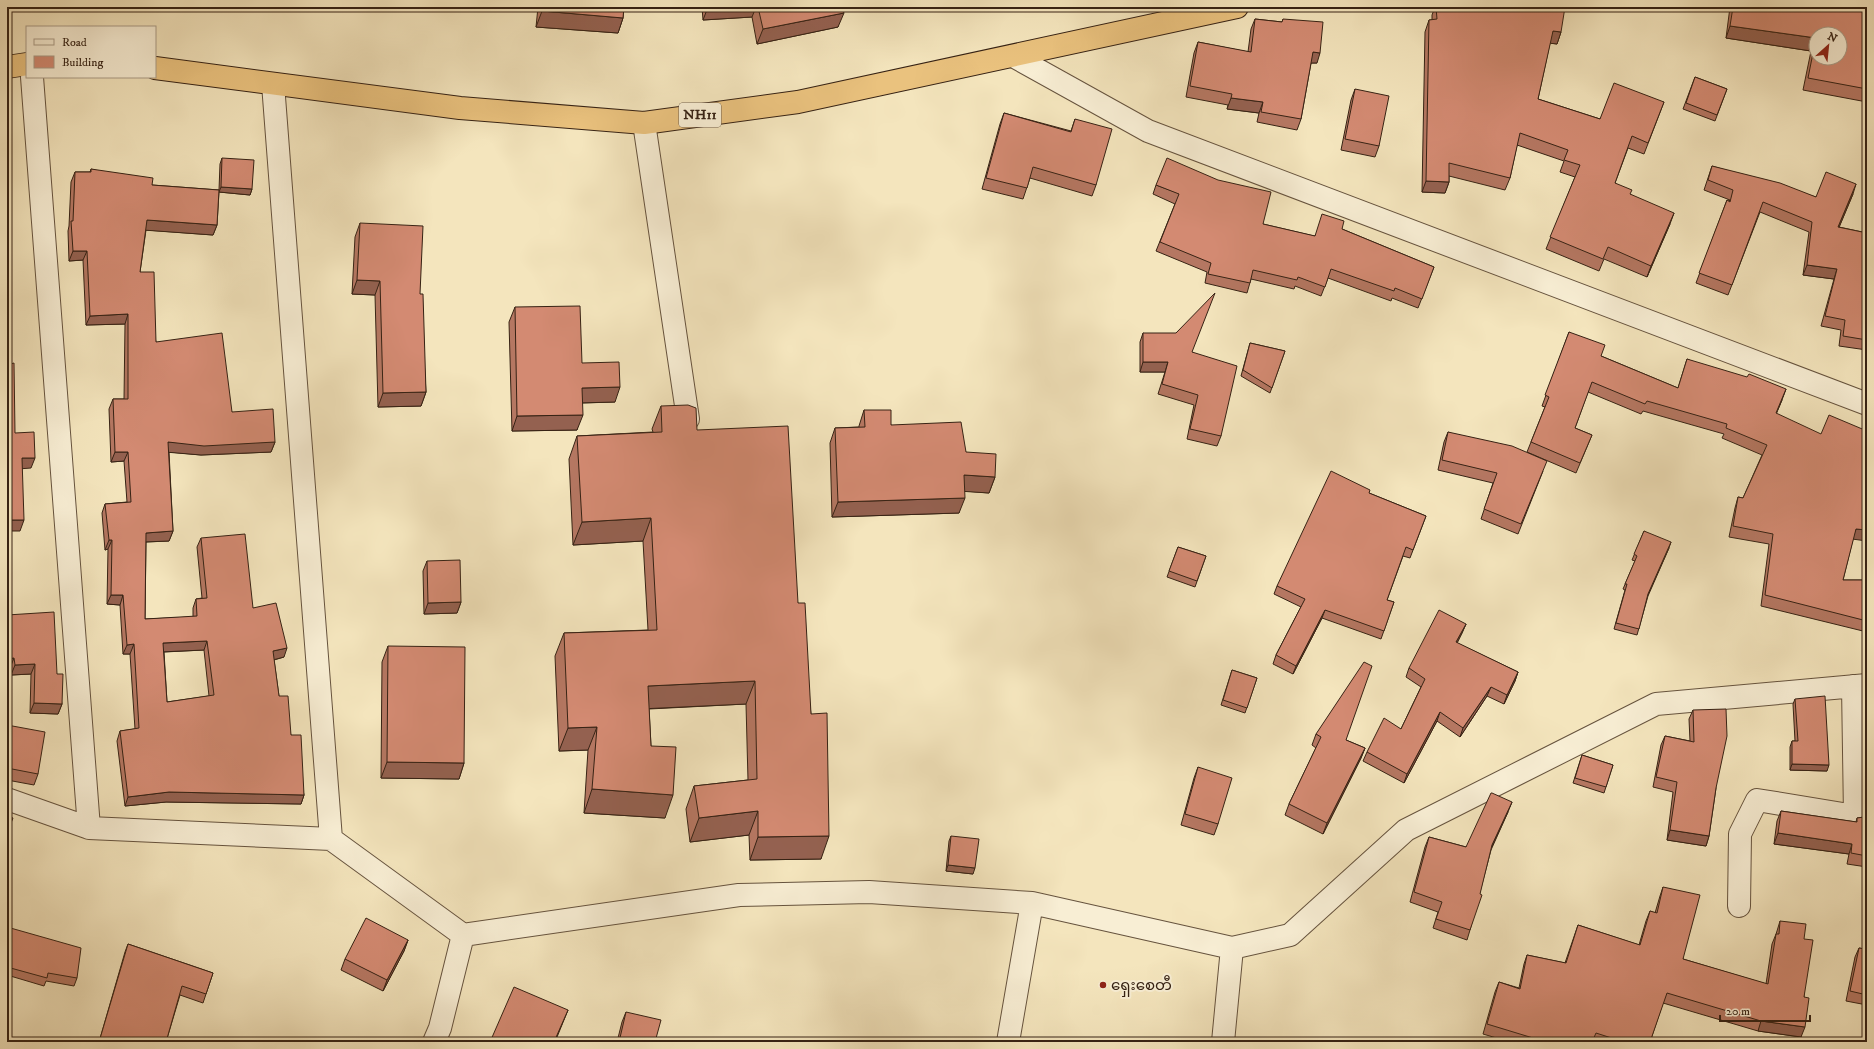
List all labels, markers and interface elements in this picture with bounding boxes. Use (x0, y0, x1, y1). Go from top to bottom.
legend (26, 26, 156, 78)
north arrow (1808, 26, 1848, 66)
text: N (1825, 30, 1839, 46)
text: Road (62, 35, 87, 50)
text: Building (62, 55, 103, 70)
road number: NH11 (679, 103, 721, 127)
place label: ရှေးစေတီ (1111, 975, 1172, 997)
marker: ရှေးစေတီ (1098, 980, 1108, 990)
scale bar (1720, 997, 1810, 1023)
text: 20 m (1726, 1004, 1750, 1019)

